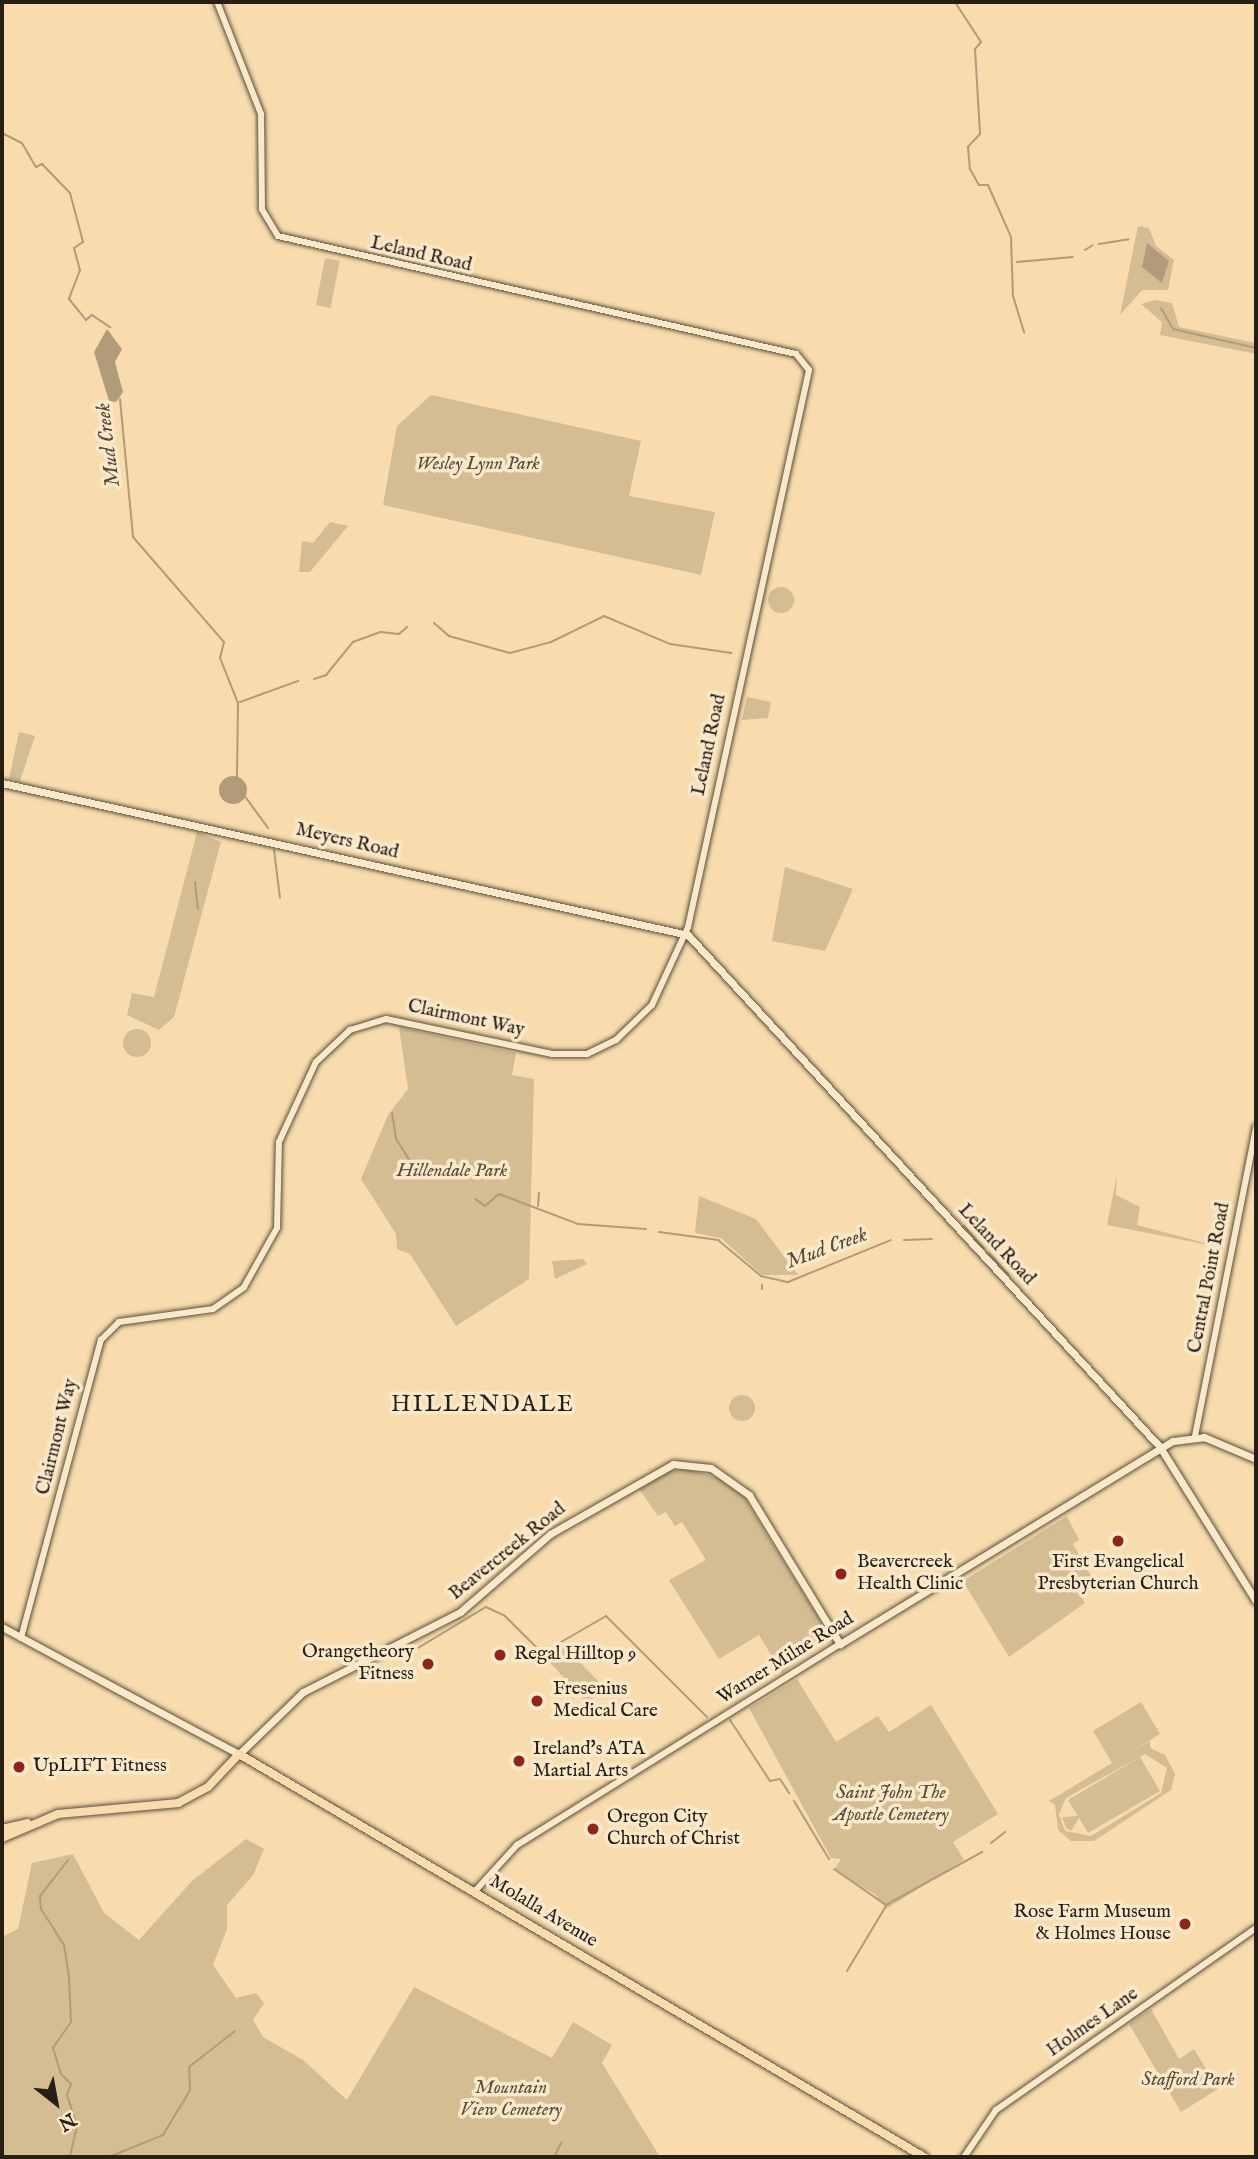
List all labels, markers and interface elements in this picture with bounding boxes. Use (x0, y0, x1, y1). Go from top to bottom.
street label: Leland Road (368, 232, 474, 278)
water label: Mud Creek (91, 402, 127, 488)
park label: Wesley Lynn Park (416, 454, 540, 476)
street label: Leland Road (688, 692, 732, 798)
street label: Meyers Road (293, 819, 401, 865)
street label: Clairmont Way (405, 995, 527, 1043)
park label: Hillendale Park (397, 1161, 507, 1183)
street label: Leland Road (952, 1200, 1040, 1290)
street label: Central Point Road (1184, 1201, 1236, 1355)
water label: Mud Creek (783, 1223, 871, 1275)
street label: Clairmont Way (33, 1377, 83, 1497)
district label: HILLENDALE (392, 1391, 574, 1419)
street label: Beavercreek Road (445, 1498, 571, 1606)
marker: First Evangelical Presbyterian Church (1110, 1533, 1126, 1549)
place label: Beavercreek Health Clinic (857, 1552, 963, 1596)
place label: First Evangelical Presbyterian Church (1037, 1552, 1199, 1596)
marker: Beavercreek Health Clinic (831, 1564, 851, 1584)
street label: Warner Milne Road (714, 1608, 858, 1710)
place label: Orangetheory Fitness (302, 1642, 414, 1686)
place label: Regal Hilltop 9 (514, 1644, 636, 1666)
marker: Regal Hilltop 9 (492, 1647, 508, 1663)
marker: Orangetheory Fitness (420, 1656, 436, 1672)
place label: Fresenius Medical Care (553, 1679, 658, 1723)
marker: Fresenius Medical Care (527, 1691, 547, 1711)
place label: Ireland's ATA Martial Arts (533, 1739, 645, 1783)
marker: Ireland's ATA Martial Arts (511, 1753, 527, 1769)
place label: UpLIFT Fitness (33, 1756, 167, 1778)
marker: UpLIFT Fitness (11, 1759, 27, 1775)
park label: Saint John The Apostle Cemetery (833, 1783, 949, 1827)
place label: Oregon City Church of Christ (607, 1807, 740, 1851)
marker: Oregon City Church of Christ (585, 1821, 601, 1837)
street label: Molalla Avenue (485, 1871, 601, 1953)
place label: Rose Farm Museum & Holmes House (1014, 1902, 1171, 1946)
marker: Rose Farm Museum & Holmes House (1177, 1916, 1193, 1932)
street label: Holmes Lane (1043, 1983, 1143, 2063)
north arrow (21, 2068, 91, 2138)
park label: Stafford Park (1141, 2070, 1235, 2092)
park label: Mountain View Cemetery (460, 2078, 562, 2122)
text: N (54, 2106, 80, 2136)

